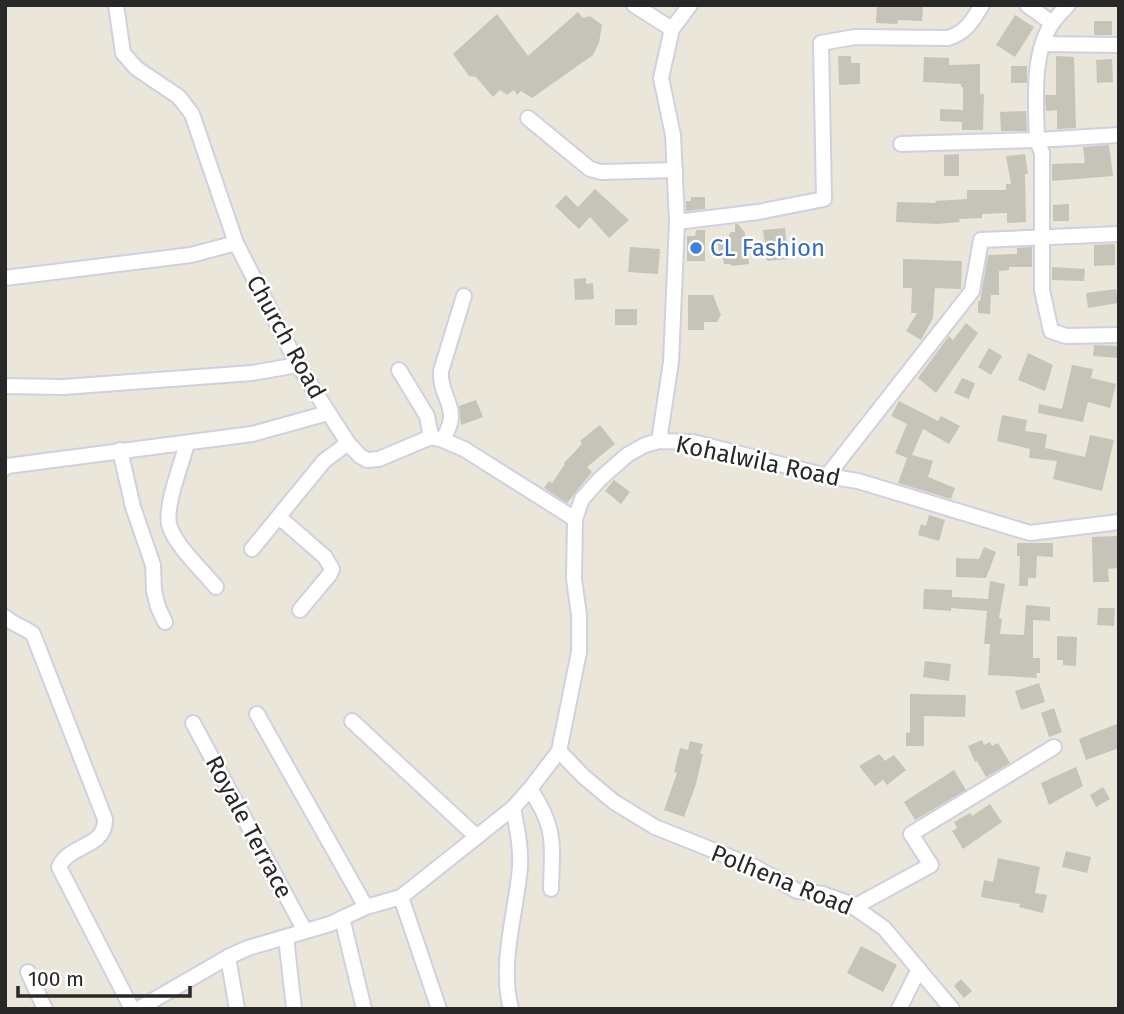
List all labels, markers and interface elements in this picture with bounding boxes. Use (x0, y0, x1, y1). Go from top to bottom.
place label: CL Fashion (710, 234, 825, 262)
marker: CL Fashion (688, 240, 704, 256)
street label: Church Road (241, 270, 331, 404)
street label: Kohalwila Road (673, 430, 843, 492)
street label: Royale Terrace (200, 751, 298, 903)
street label: Polhena Road (707, 839, 857, 921)
scale bar (18, 954, 189, 998)
text: 100 m (28, 966, 84, 992)

